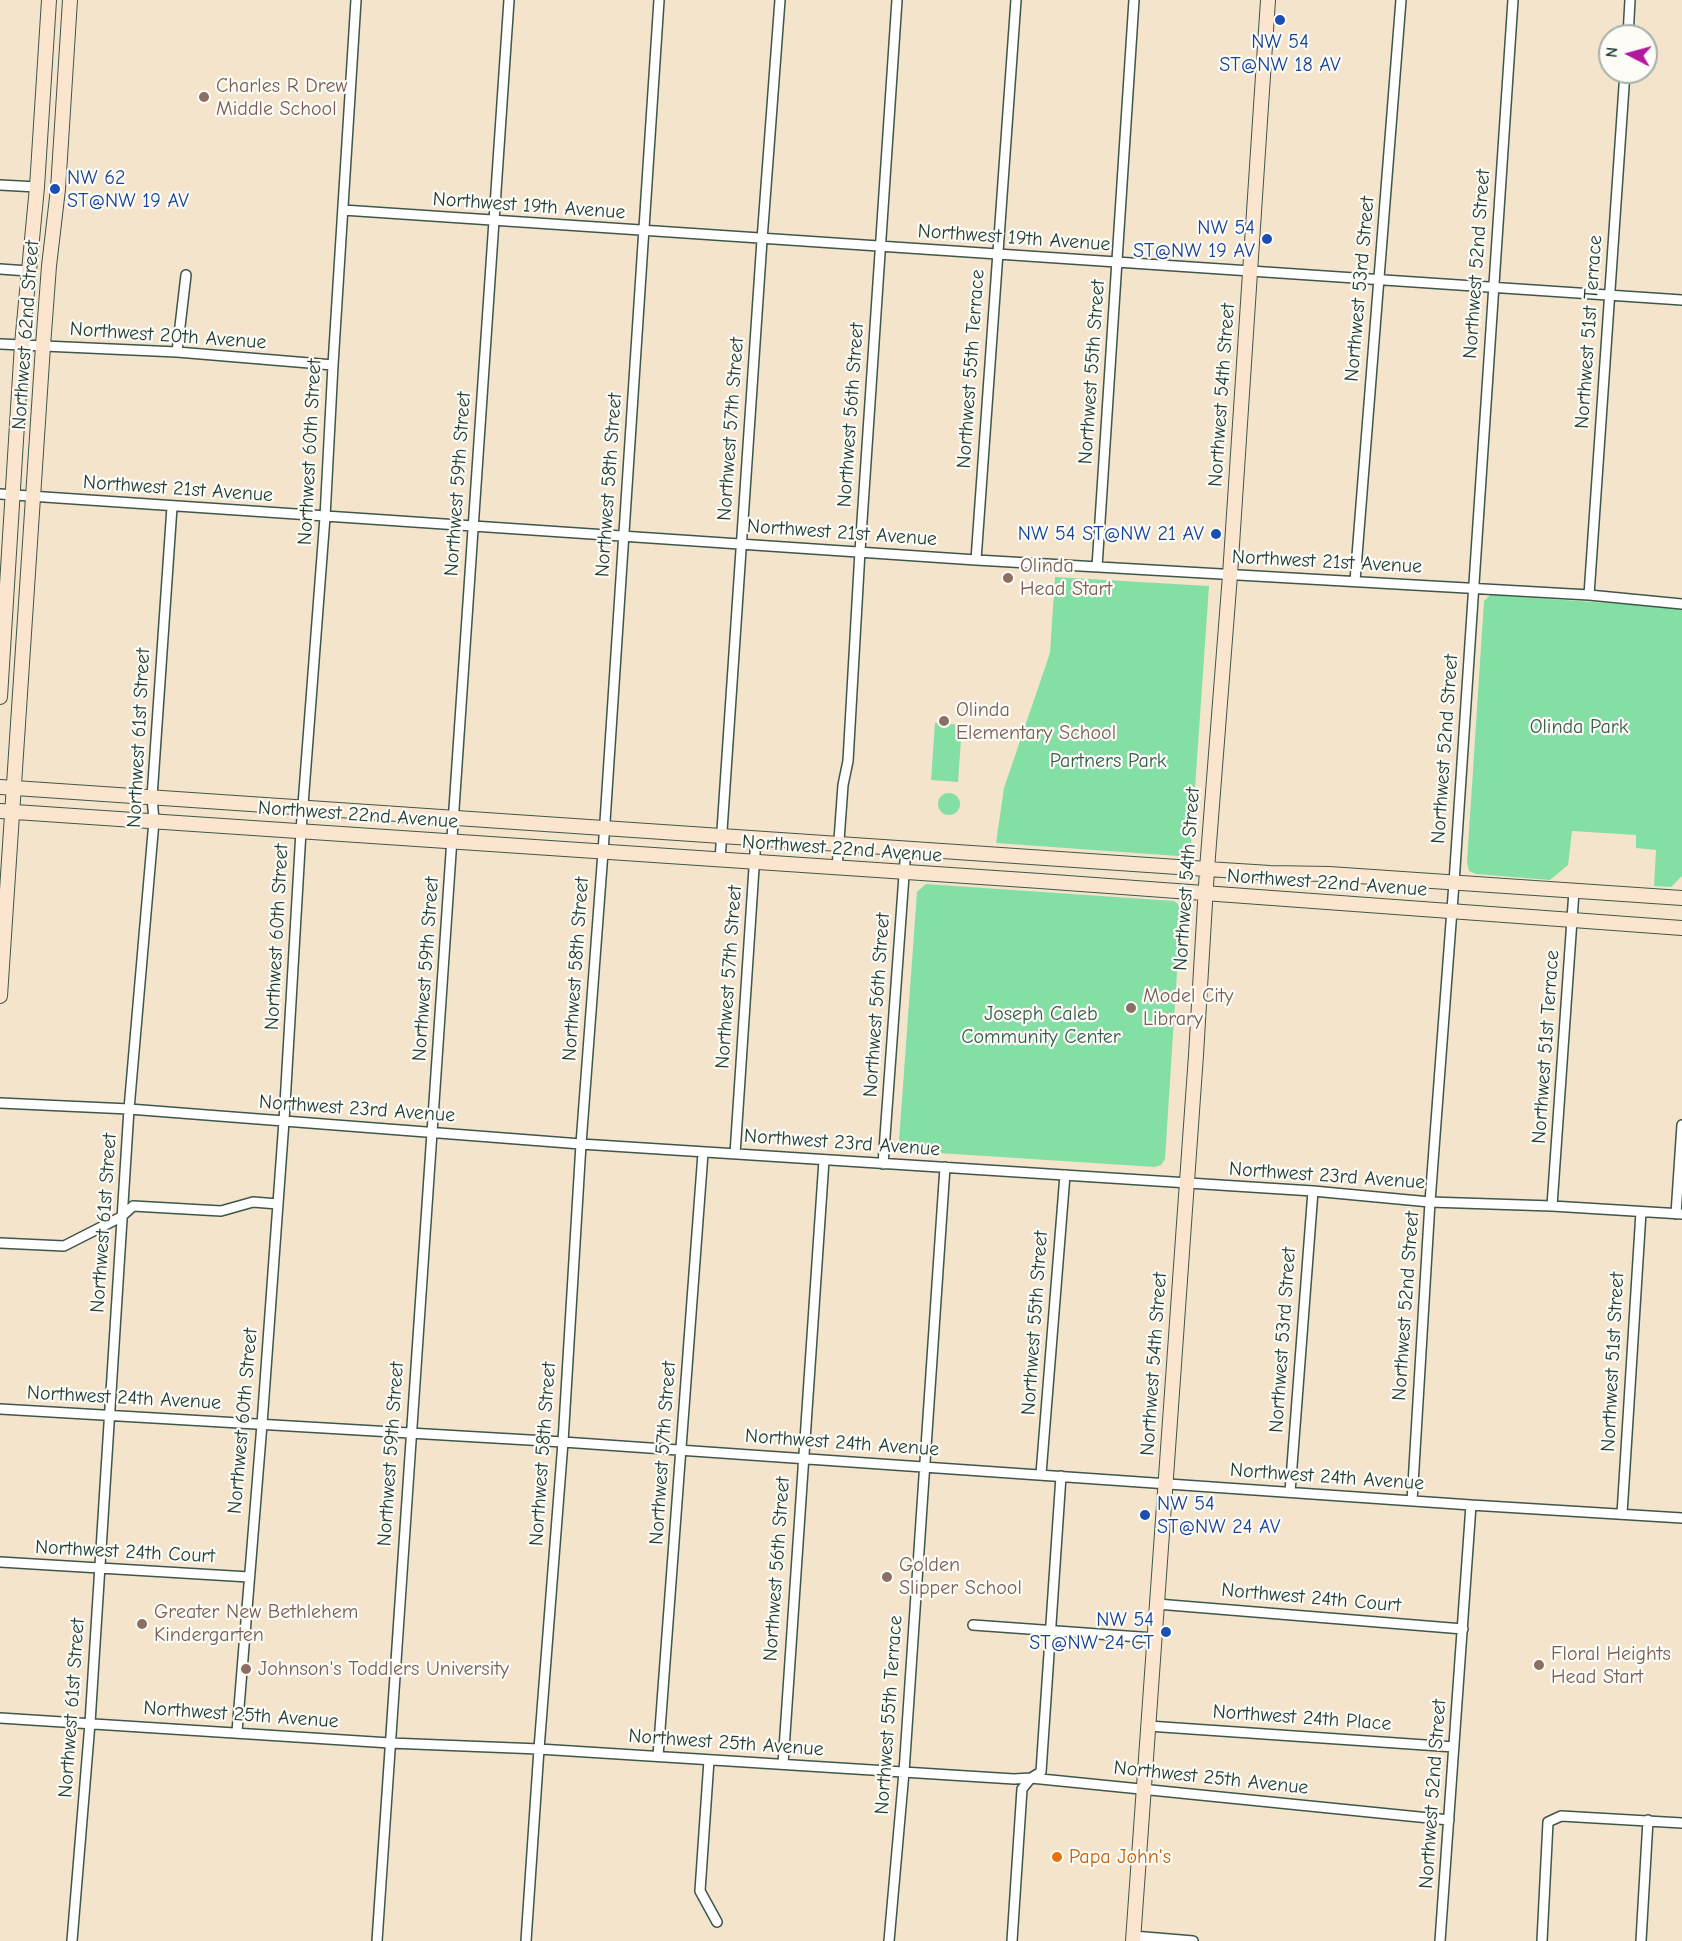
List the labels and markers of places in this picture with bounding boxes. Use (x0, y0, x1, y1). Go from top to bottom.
marker: NW 54 ST@NW 18 AV (1273, 13, 1287, 27)
place label: NW 54 ST@NW 18 AV (1219, 30, 1341, 77)
place label: Charles R Drew Middle School (216, 74, 347, 121)
marker: Charles R Drew Middle School (197, 90, 211, 104)
place label: NW 62 ST@NW 19 AV (67, 166, 189, 213)
marker: NW 62 ST@NW 19 AV (48, 182, 62, 196)
place label: NW 54 ST@NW 19 AV (1133, 216, 1255, 263)
marker: NW 54 ST@NW 19 AV (1260, 232, 1274, 246)
place label: NW 54 ST@NW 21 AV (1018, 522, 1204, 546)
marker: NW 54 ST@NW 21 AV (1209, 527, 1223, 541)
place label: Olinda Head Start (1020, 554, 1112, 601)
marker: Olinda Head Start (1001, 571, 1015, 585)
place label: Olinda Elementary School (956, 698, 1116, 745)
marker: Olinda Elementary School (937, 714, 951, 728)
place label: Model City Library (1143, 984, 1233, 1031)
marker: Model City Library (1124, 1001, 1138, 1015)
place label: NW 54 ST@NW 24 AV (1157, 1492, 1280, 1539)
marker: NW 54 ST@NW 24 AV (1138, 1508, 1152, 1522)
place label: Golden Slipper School (899, 1553, 1022, 1600)
marker: Golden Slipper School (880, 1570, 894, 1584)
place label: Greater New Bethlehem Kindergarten (154, 1600, 358, 1647)
place label: NW 54 ST@NW 24 CT (1029, 1608, 1154, 1655)
marker: Greater New Bethlehem Kindergarten (135, 1617, 149, 1631)
marker: NW 54 ST@NW 24 CT (1159, 1625, 1173, 1639)
place label: Floral Heights Head Start (1551, 1642, 1671, 1689)
place label: Johnson's Toddlers University (258, 1657, 509, 1681)
marker: Floral Heights Head Start (1532, 1658, 1546, 1672)
marker: Johnson's Toddlers University (239, 1662, 253, 1676)
place label: Papa John's (1069, 1845, 1171, 1869)
marker: Papa John's (1050, 1850, 1064, 1864)

